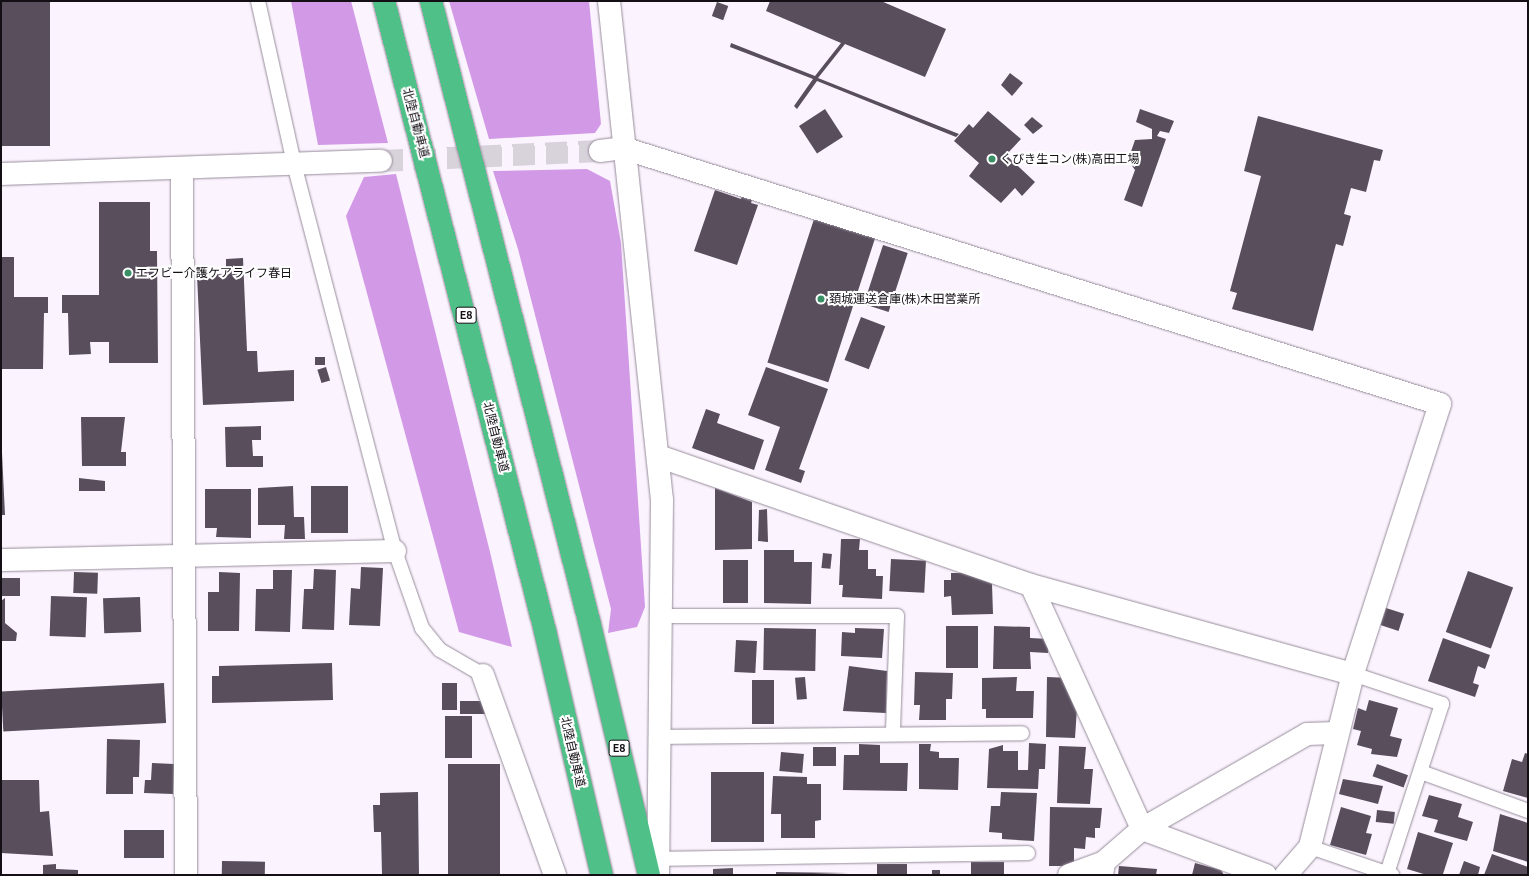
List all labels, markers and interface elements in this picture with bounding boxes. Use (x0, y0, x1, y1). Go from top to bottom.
street label: 北陸自動車道 (400, 86, 432, 160)
place label: くびき生コン(株)高田工場 (1000, 152, 1140, 166)
marker: くびき生コン(株)高田工場 (987, 154, 997, 164)
place label: エフビー介護ケアライフ春日 (136, 266, 292, 280)
marker: エフビー介護ケアライフ春日 (123, 268, 133, 278)
place label: 頚城運送倉庫(株)木田営業所 (829, 292, 981, 306)
marker: 頚城運送倉庫(株)木田営業所 (816, 294, 826, 304)
road number: E8 (455, 306, 477, 324)
street label: 北陸自動車道 (480, 400, 512, 474)
street label: 北陸自動車道 (558, 715, 588, 789)
road number: E8 (608, 739, 630, 757)

